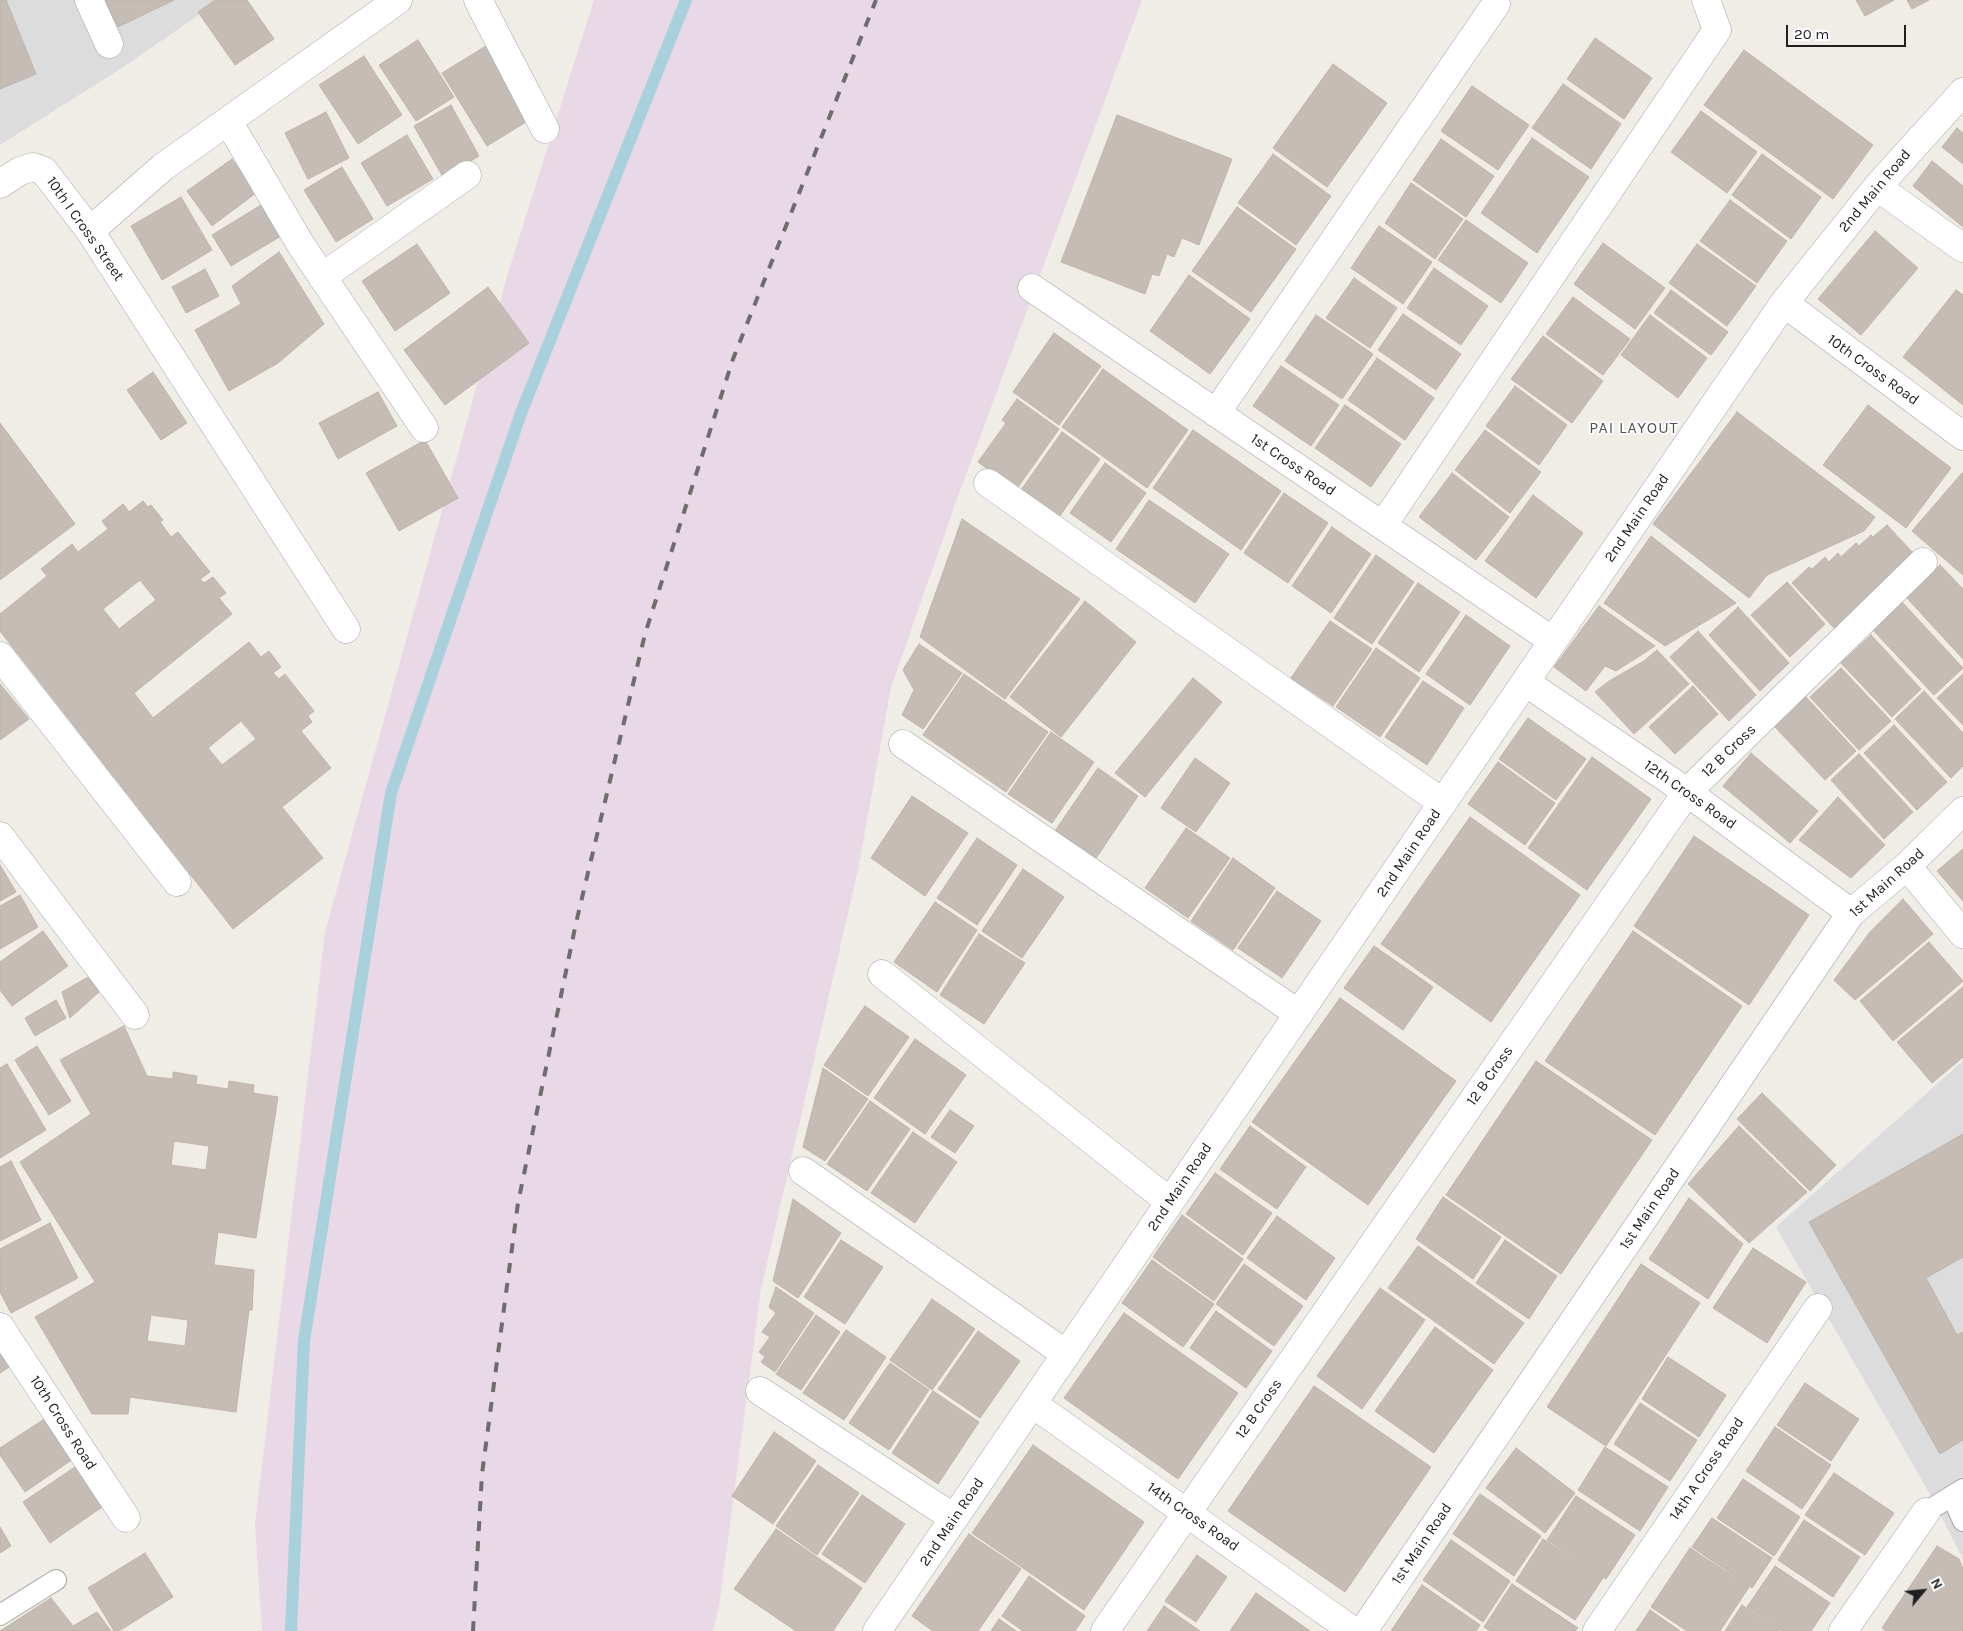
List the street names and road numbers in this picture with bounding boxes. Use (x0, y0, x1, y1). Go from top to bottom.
street label: 2nd Main Road (1835, 146, 1915, 236)
street label: 10th I Cross Street (42, 173, 128, 285)
street label: 10th Cross Road (1824, 331, 1922, 409)
street label: 1st Cross Road (1247, 430, 1339, 500)
street label: 2nd Main Road (1601, 470, 1673, 566)
street label: 12 B Cross (1698, 721, 1760, 781)
street label: 12th Cross Road (1640, 756, 1740, 834)
street label: 2nd Main Road (1373, 805, 1445, 901)
street label: 1st Main Road (1846, 845, 1928, 921)
street label: 12 B Cross (1463, 1043, 1517, 1109)
street label: 2nd Main Road (1144, 1139, 1216, 1235)
street label: 1st Main Road (1616, 1165, 1684, 1253)
street label: 10th Cross Road (26, 1372, 100, 1474)
street label: 12 B Cross (1232, 1376, 1286, 1442)
street label: 14th A Cross Road (1666, 1414, 1748, 1524)
street label: 2nd Main Road (916, 1474, 988, 1570)
street label: 14th Cross Road (1143, 1479, 1243, 1555)
street label: 1st Main Road (1388, 1500, 1456, 1588)

